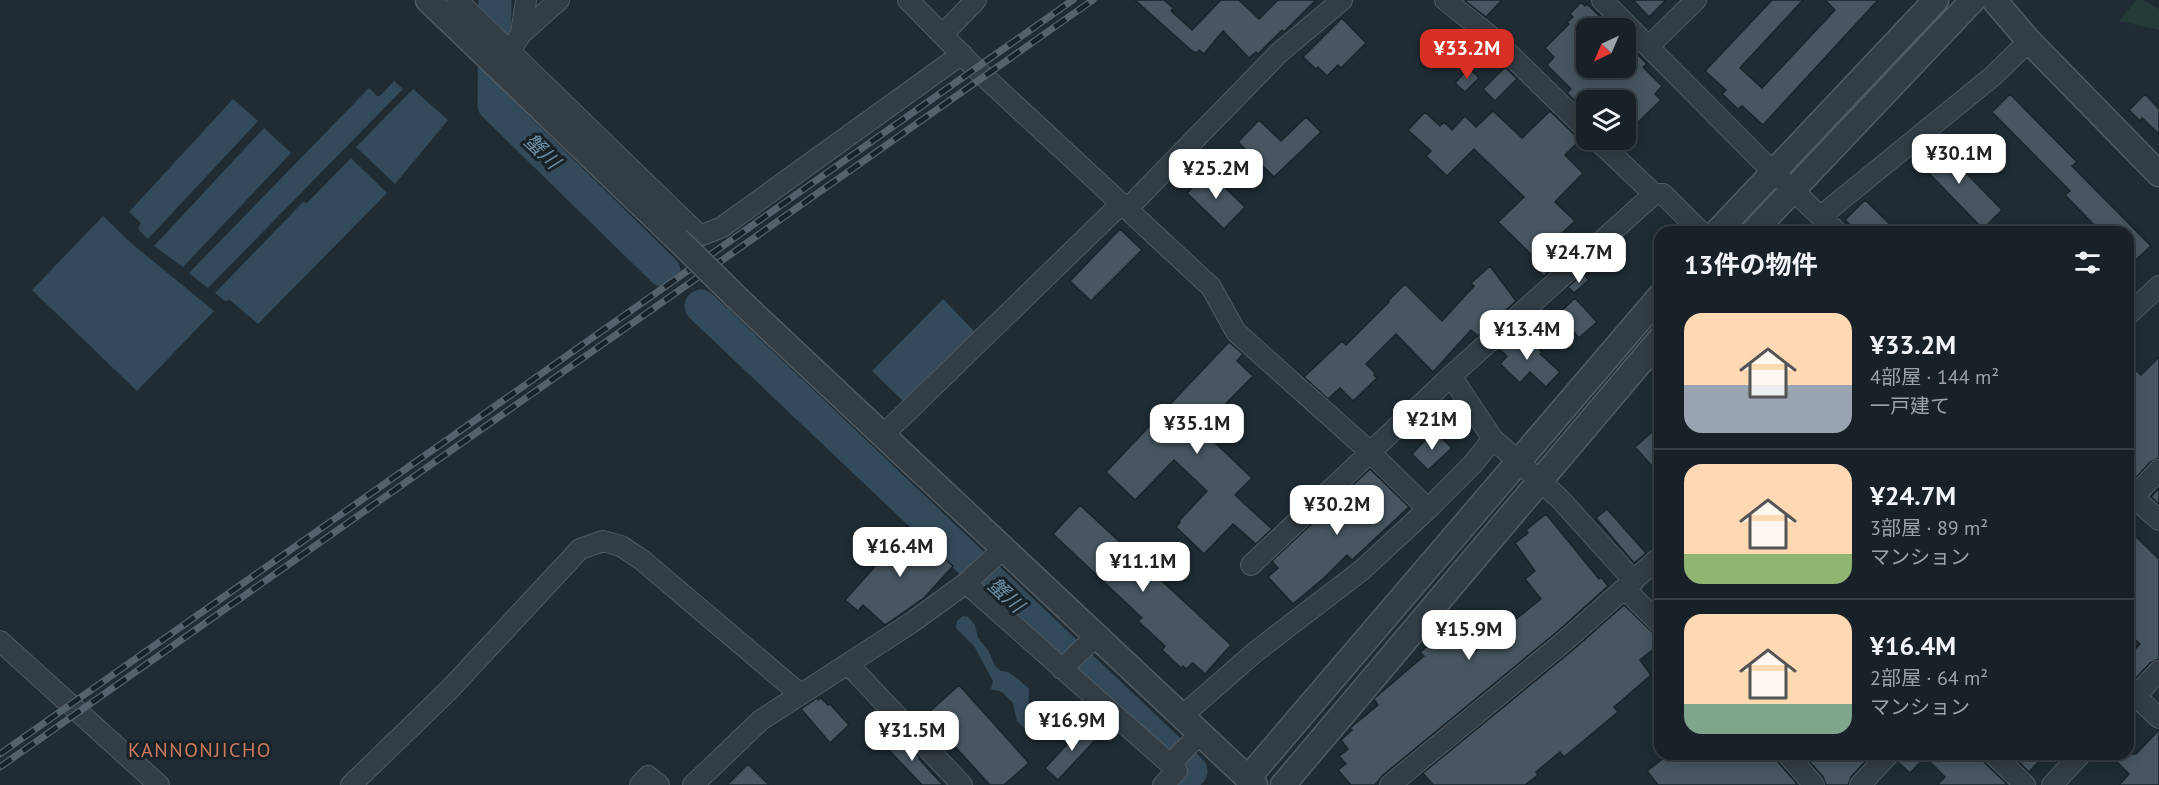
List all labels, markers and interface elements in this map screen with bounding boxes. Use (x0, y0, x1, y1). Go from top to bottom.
north arrow (1576, 18, 1636, 78)
map controls (1576, 18, 1636, 150)
pin: ¥33.2M (1418, 29, 1516, 80)
text: ¥33.2M (1434, 35, 1500, 61)
button: layers (1576, 90, 1636, 150)
water label: 蟹川 (519, 128, 567, 176)
pin: ¥30.1M (1910, 134, 2008, 185)
text: ¥30.1M (1926, 140, 1992, 166)
pin: ¥25.2M (1167, 149, 1265, 200)
text: ¥25.2M (1183, 155, 1249, 181)
pin: ¥24.7M (1530, 233, 1628, 284)
text: ¥24.7M (1546, 239, 1612, 265)
icon: filters (2071, 246, 2104, 279)
text: 13件の物件 (1684, 248, 1817, 281)
pin: ¥13.4M (1478, 310, 1576, 361)
text: ¥13.4M (1494, 316, 1560, 342)
text: ¥33.2M (1870, 328, 1956, 361)
icon: home (1732, 337, 1804, 409)
text: 4部屋 · 144 m² (1870, 364, 1999, 390)
text: 一戸建て (1870, 393, 1950, 419)
pin: ¥21M (1396, 400, 1468, 451)
pin: ¥35.1M (1148, 404, 1246, 455)
text: ¥21M (1407, 406, 1457, 432)
text: ¥35.1M (1164, 410, 1230, 436)
text: ¥24.7M (1870, 479, 1956, 512)
pin: ¥30.2M (1288, 485, 1386, 536)
icon: home (1732, 488, 1804, 560)
text: ¥30.2M (1304, 491, 1370, 517)
text: 3部屋 · 89 m² (1870, 515, 1988, 541)
pin: ¥16.4M (851, 527, 949, 578)
text: ¥16.4M (867, 533, 933, 559)
pin: ¥11.1M (1094, 542, 1192, 593)
text: マンション (1870, 544, 1970, 570)
text: ¥11.1M (1110, 548, 1176, 574)
water label: 蟹川 (983, 572, 1031, 620)
pin: ¥15.9M (1420, 610, 1518, 661)
text: ¥15.9M (1436, 616, 1502, 642)
text: ¥16.4M (1870, 629, 1956, 662)
icon: home (1732, 638, 1804, 710)
text: 2部屋 · 64 m² (1870, 665, 1988, 691)
text: マンション (1870, 694, 1970, 720)
pin: ¥16.9M (1023, 701, 1121, 752)
text: ¥16.9M (1039, 707, 1105, 733)
pin: ¥31.5M (863, 711, 961, 762)
text: ¥31.5M (879, 717, 945, 743)
district label: KANNONJICHO (128, 737, 272, 763)

